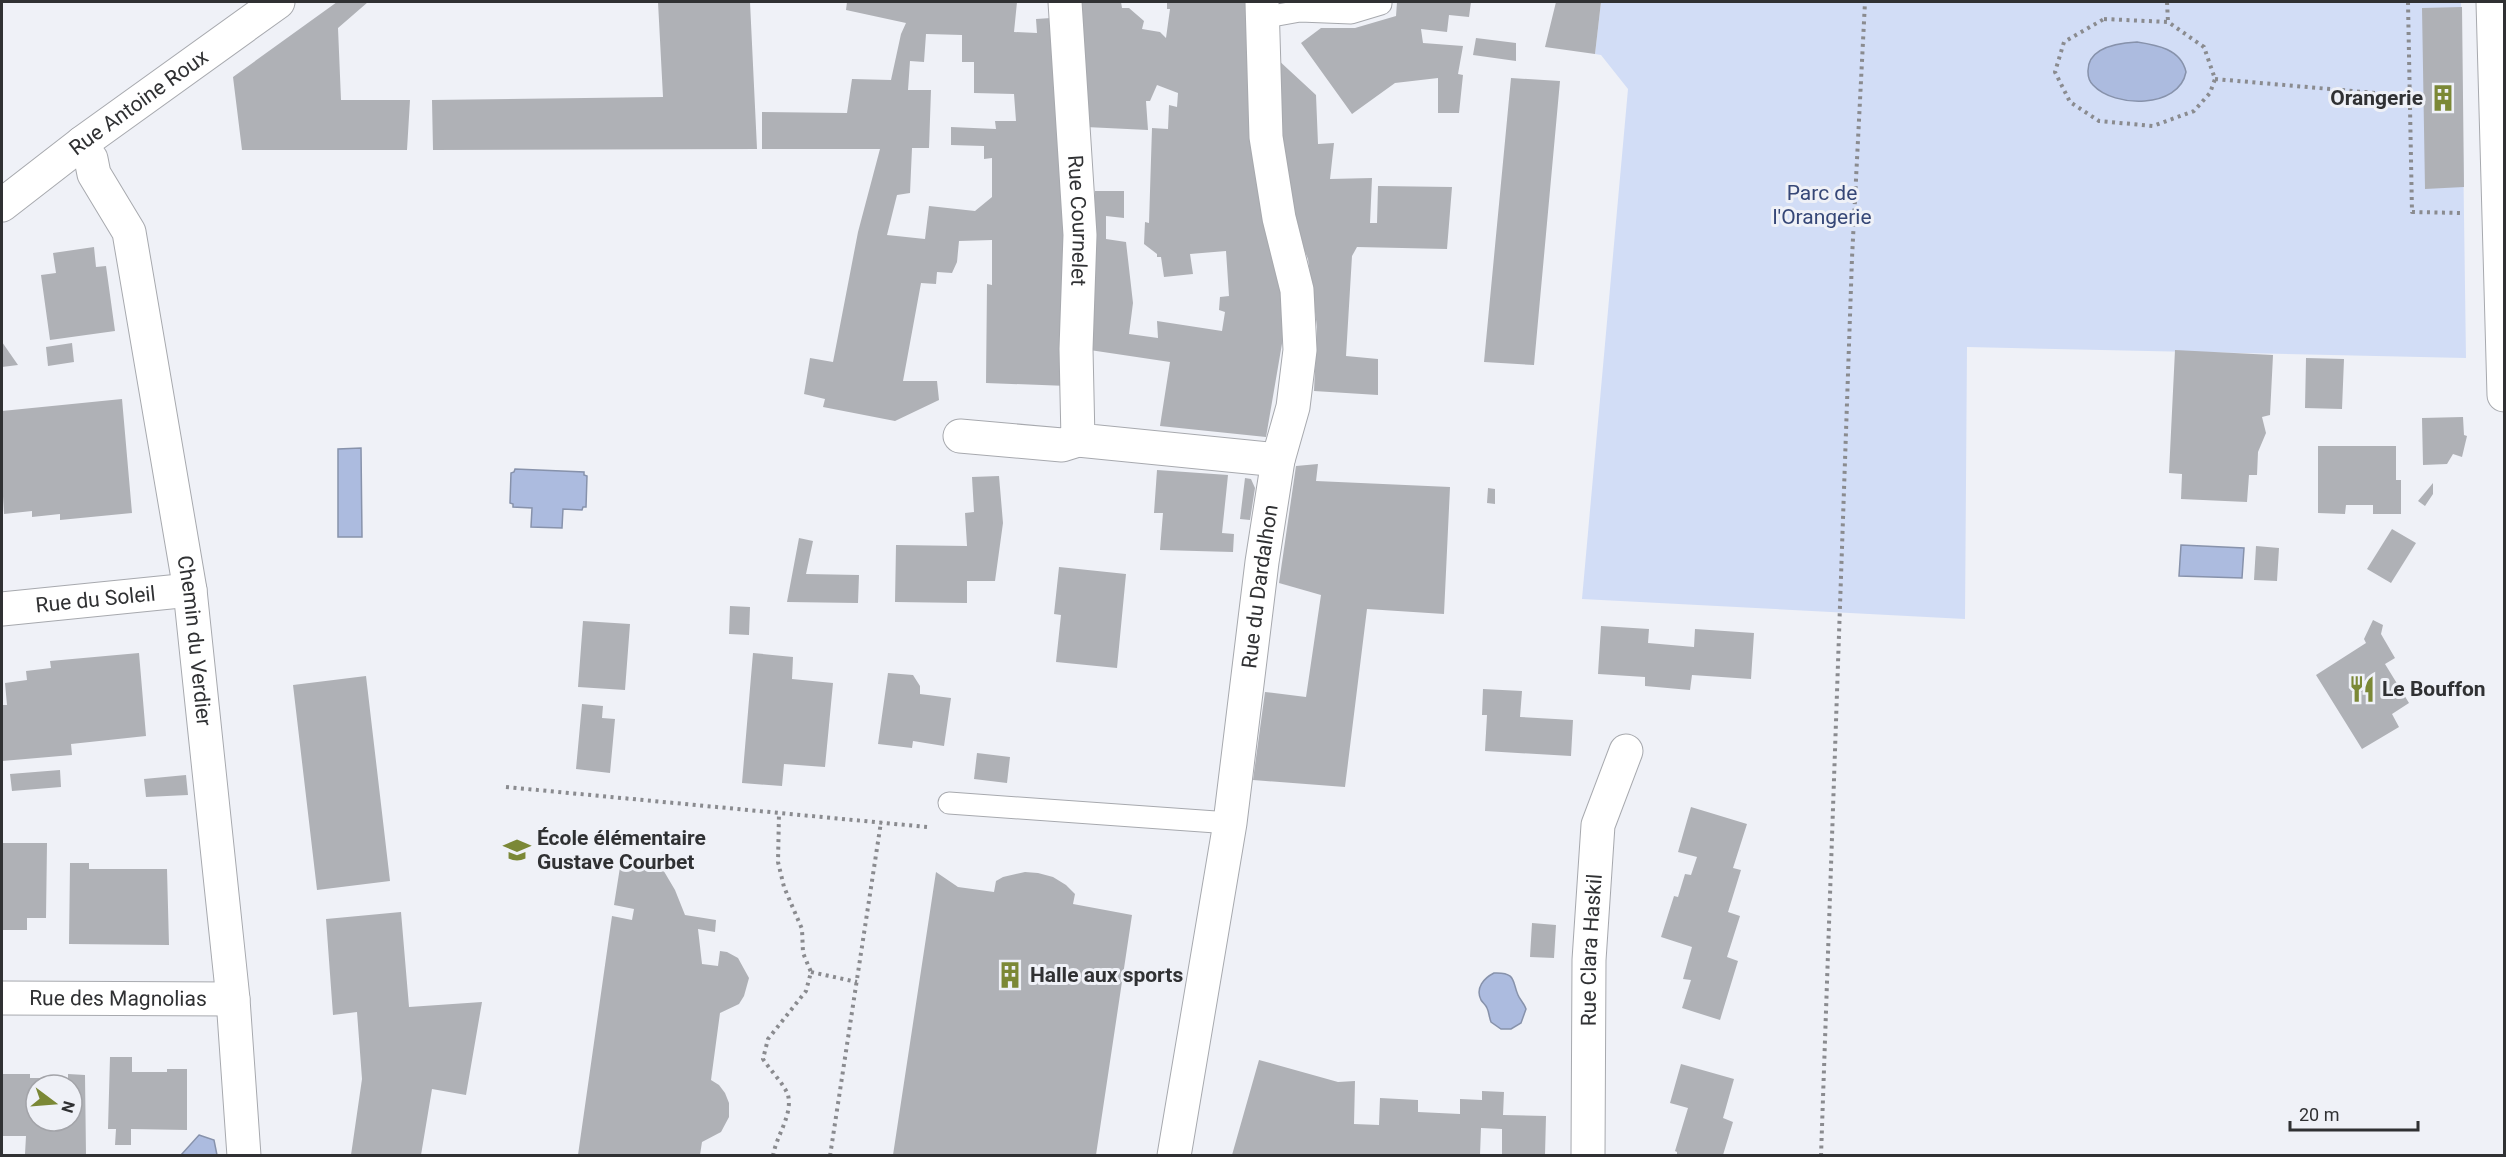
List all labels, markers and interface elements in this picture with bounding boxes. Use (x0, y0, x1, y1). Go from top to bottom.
street label: Rue Antoine Roux (65, 44, 213, 160)
building icon: Orangerie (2428, 83, 2458, 113)
place label: Orangerie (2330, 86, 2423, 110)
street label: Rue Cournelet (1063, 154, 1092, 287)
park label: Parc de l'Orangerie (1772, 181, 1872, 229)
street label: Rue du Dardalhon (1237, 503, 1283, 670)
street label: Chemin du Verdier (172, 554, 216, 727)
street label: Rue du Soleil (34, 582, 157, 618)
restaurant icon: Le Bouffon (2347, 674, 2377, 704)
place label: Le Bouffon (2382, 677, 2486, 701)
place label: École élémentaire Gustave Courbet (537, 826, 706, 874)
school or university icon: École élémentaire Gustave Courbet (502, 835, 532, 865)
street label: Rue Clara Haskil (1577, 873, 1607, 1026)
building icon: Halle aux sports (995, 960, 1025, 990)
place label: Halle aux sports (1030, 963, 1183, 987)
street label: Rue des Magnolias (29, 986, 207, 1011)
north arrow (24, 1073, 84, 1133)
scale bar (2290, 1094, 2418, 1132)
text: N (57, 1099, 79, 1115)
text: 20 m (2299, 1104, 2339, 1125)

